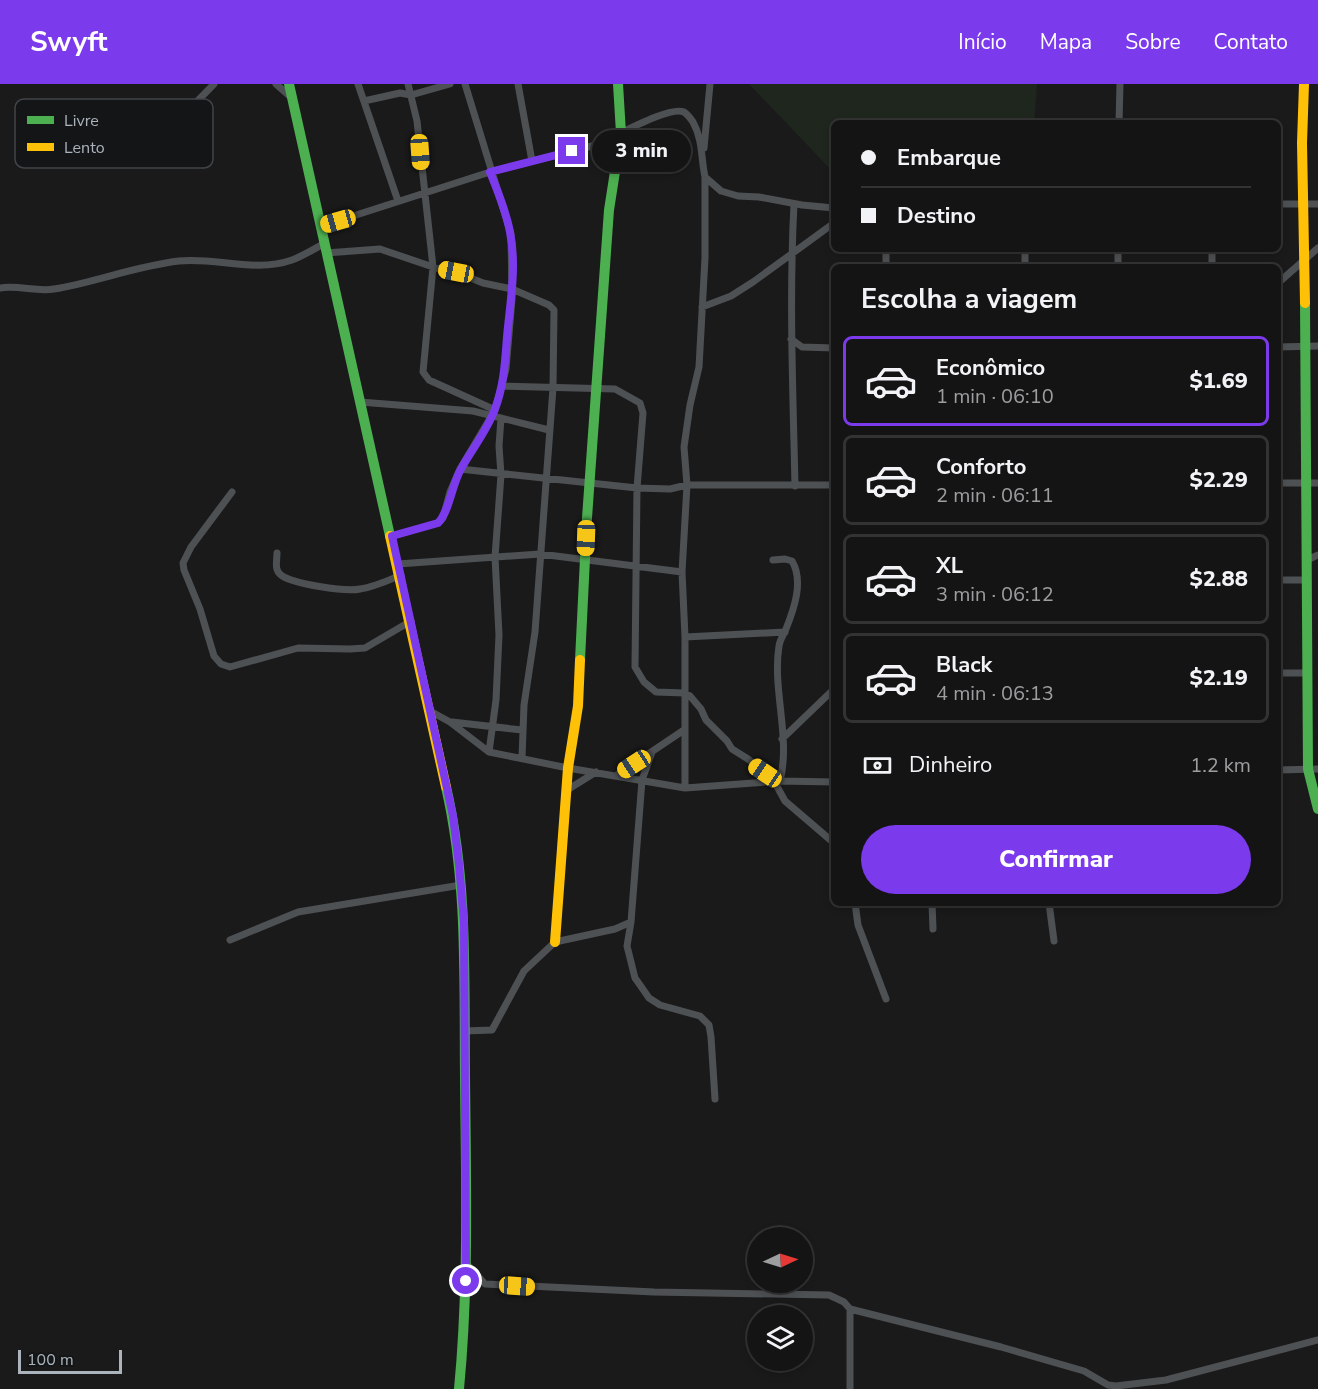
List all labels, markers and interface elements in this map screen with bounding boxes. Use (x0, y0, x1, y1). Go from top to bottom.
text: Swyft (30, 23, 108, 61)
text: Início (958, 28, 1007, 56)
text: Mapa (1040, 28, 1092, 56)
text: Sobre (1125, 28, 1181, 56)
text: Contato (1214, 28, 1288, 56)
legend (15, 99, 213, 168)
text: Livre (64, 110, 99, 132)
callout: 3 min (593, 130, 692, 172)
car (410, 133, 430, 171)
text: Lento (64, 137, 105, 159)
route end (558, 137, 585, 164)
text: 3 min (615, 137, 668, 164)
text: Embarque (897, 143, 1001, 173)
text: Destino (897, 201, 976, 231)
car (318, 207, 358, 235)
car (437, 260, 475, 284)
text: Escolha a viagem (861, 281, 1077, 318)
text: Econômico (936, 353, 1045, 383)
icon: car (864, 354, 918, 408)
text: $1.69 (1189, 366, 1248, 396)
text: 1 min · 06:10 (936, 383, 1054, 410)
text: Conforto (936, 452, 1026, 482)
icon: car (864, 453, 918, 507)
text: $2.29 (1189, 465, 1248, 495)
text: 2 min · 06:11 (936, 482, 1054, 509)
car (576, 520, 596, 556)
text: XL (936, 551, 963, 581)
icon: car (864, 552, 918, 606)
text: $2.88 (1189, 564, 1248, 594)
text: 3 min · 06:12 (936, 581, 1054, 608)
text: Black (936, 650, 992, 680)
icon: car (864, 651, 918, 705)
text: $2.19 (1189, 663, 1248, 693)
text: 4 min · 06:13 (936, 680, 1054, 707)
car (614, 747, 654, 781)
icon: cash (861, 749, 894, 782)
text: Dinheiro (909, 750, 992, 780)
text: 1.2 km (1190, 752, 1251, 779)
car (745, 755, 785, 791)
button: Confirmar (861, 825, 1251, 894)
north arrow (747, 1227, 813, 1293)
map controls (747, 1227, 813, 1371)
route start (452, 1267, 479, 1294)
car (498, 1276, 536, 1296)
button: layers (747, 1305, 813, 1371)
scale bar (18, 1347, 122, 1374)
text: 100 m (27, 1349, 74, 1371)

